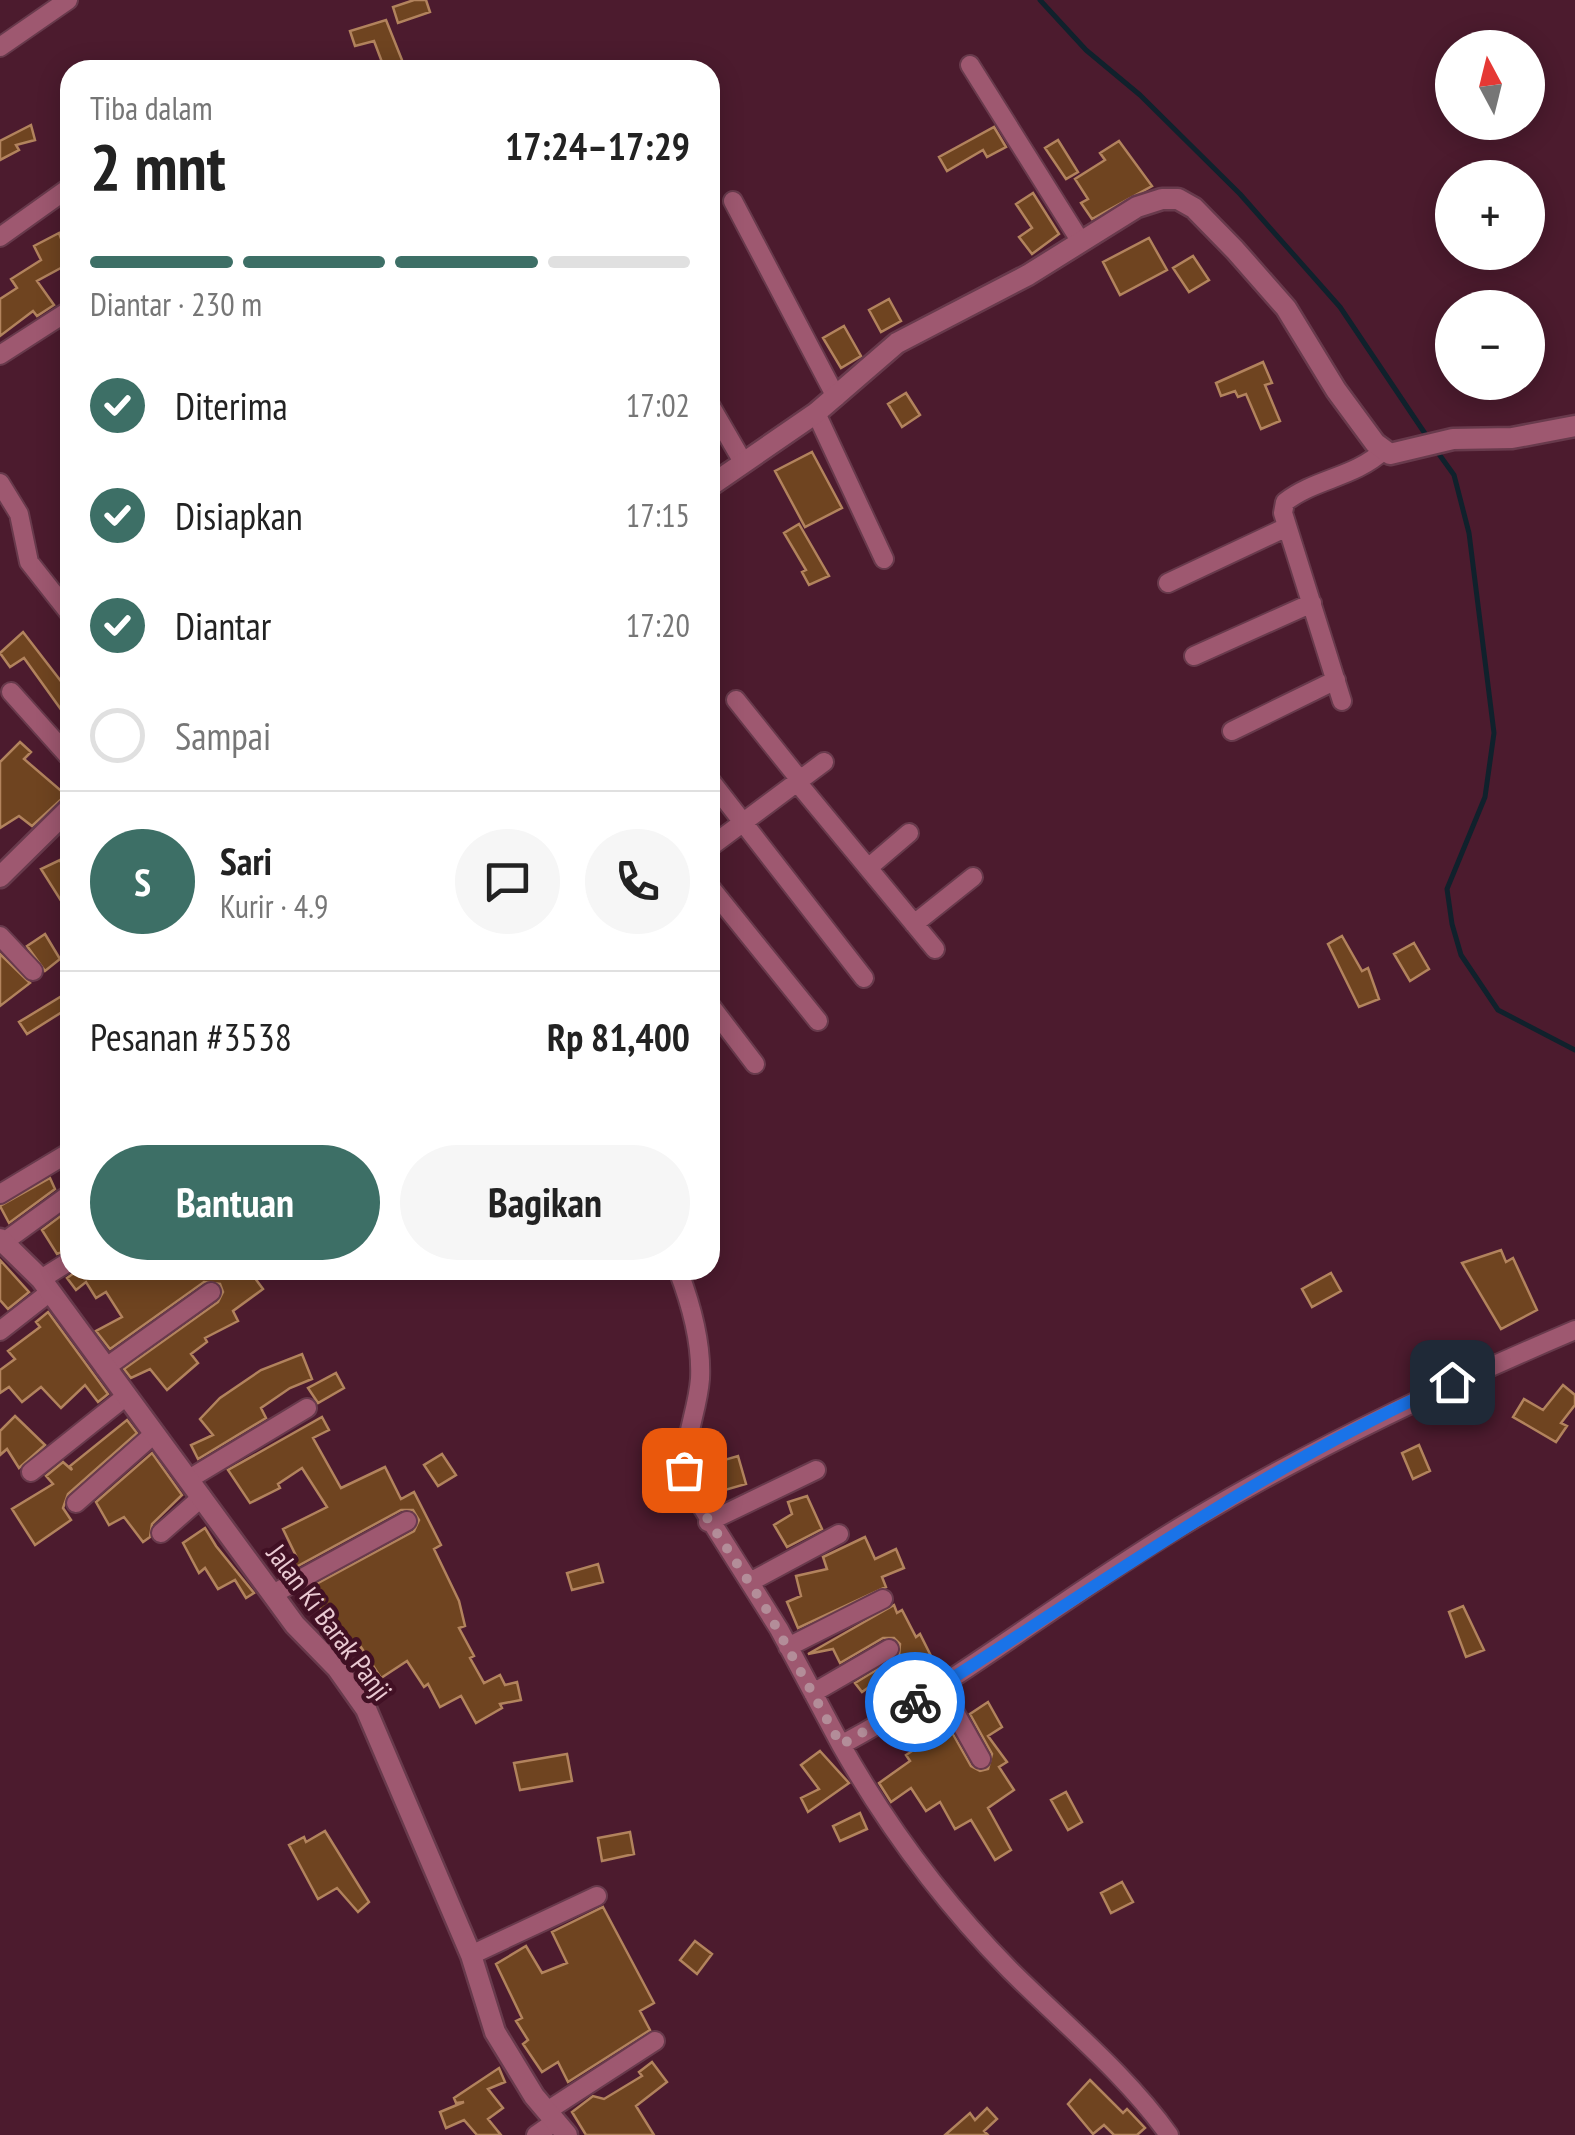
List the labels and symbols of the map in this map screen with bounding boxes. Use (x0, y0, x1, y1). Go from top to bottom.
north arrow (1435, 30, 1545, 140)
pin (1410, 1340, 1495, 1425)
pin (642, 1428, 727, 1513)
street label: Jalan Ki Barak Panji (258, 1536, 401, 1708)
courier (865, 1652, 965, 1752)

